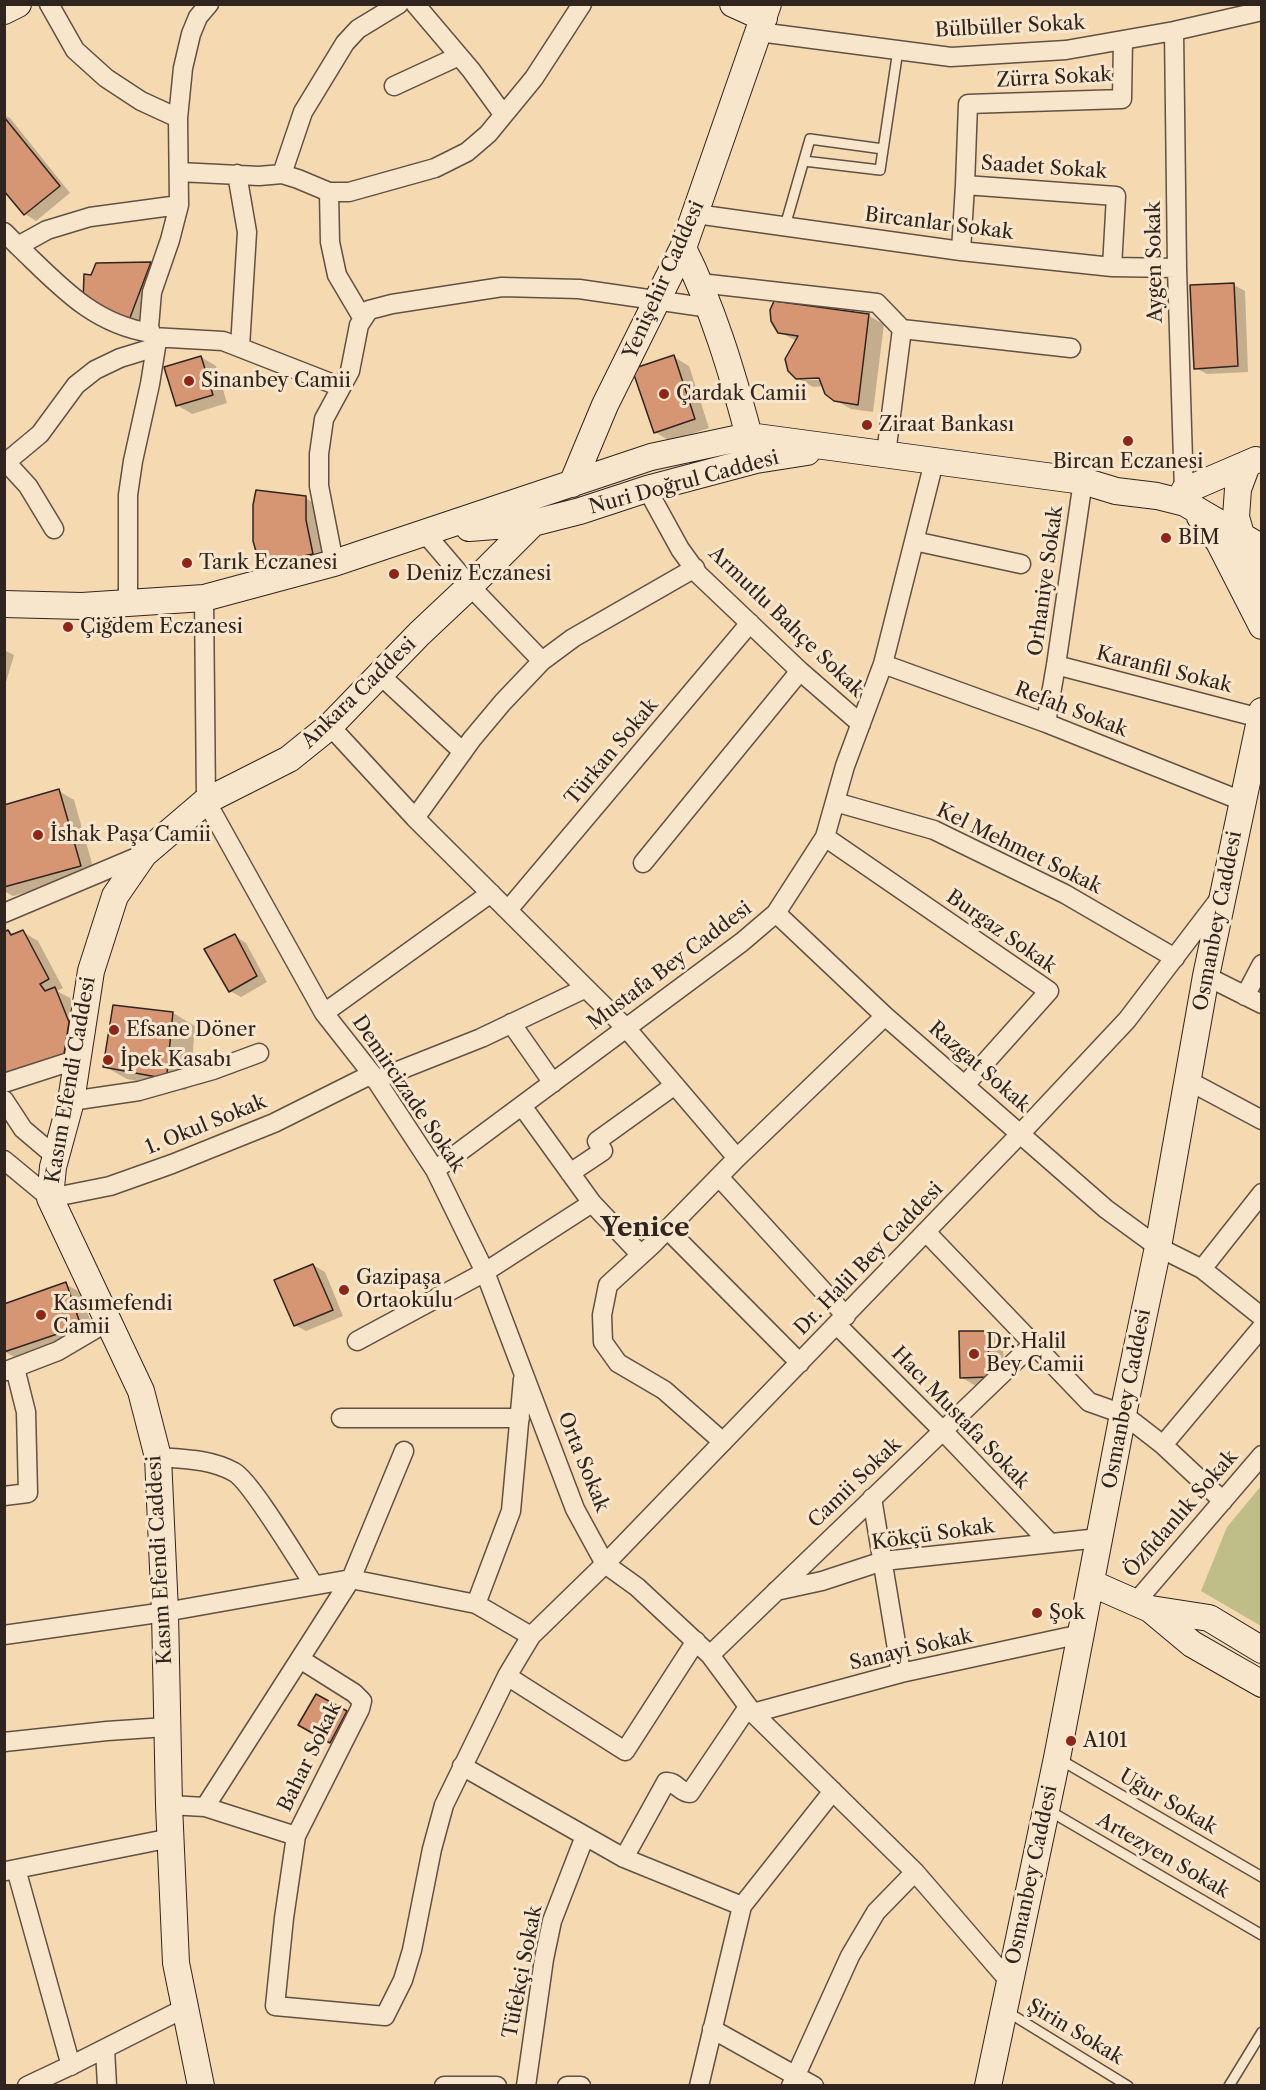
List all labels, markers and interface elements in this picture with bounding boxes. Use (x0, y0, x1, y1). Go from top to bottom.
street label: Bülbüller Sokak (934, 11, 1086, 43)
street label: Zürra Sokak (996, 63, 1112, 93)
street label: Saadet Sokak (980, 152, 1108, 184)
street label: Yenişehir Caddesi (618, 197, 710, 363)
street label: Aygen Sokak (1142, 201, 1168, 323)
street label: Bircanlar Sokak (863, 203, 1015, 245)
place label: Sinanbey Camii (201, 369, 351, 393)
marker: Sinanbey Camii (182, 374, 196, 388)
place label: Çardak Camii (676, 382, 807, 406)
marker: Çardak Camii (657, 387, 671, 401)
place label: Ziraat Bankası (879, 413, 1014, 437)
marker: Ziraat Bankası (860, 418, 874, 432)
marker: Bircan Eczanesi (1121, 434, 1135, 448)
street label: Nuri Doğrul Caddesi (587, 446, 781, 520)
place label: Bircan Eczanesi (1053, 450, 1203, 474)
street label: Orhaniye Sokak (1024, 504, 1068, 658)
place label: BİM (1178, 526, 1220, 550)
marker: BİM (1159, 531, 1173, 545)
street label: Armutlu Bahçe Sokak (703, 542, 869, 702)
place label: Tarık Eczanesi (199, 551, 338, 575)
marker: Tarık Eczanesi (180, 556, 194, 570)
place label: Deniz Eczanesi (406, 562, 551, 586)
marker: Deniz Eczanesi (387, 567, 401, 581)
place label: Çiğdem Eczanesi (80, 615, 243, 639)
marker: Çiğdem Eczanesi (61, 620, 75, 634)
street label: Ankara Caddesi (297, 632, 421, 754)
street label: Karanfil Sokak (1094, 642, 1234, 698)
street label: Refah Sokak (1011, 678, 1131, 742)
street label: Türkan Sokak (560, 694, 664, 810)
street label: Kel Mehmet Sokak (933, 799, 1105, 899)
place label: İshak Paşa Camii (50, 823, 211, 847)
marker: İshak Paşa Camii (31, 828, 45, 842)
street label: Osmanbey Caddesi (1189, 829, 1247, 1013)
street label: Burgaz Sokak (941, 885, 1061, 979)
street label: Mustafa Bey Caddesi (583, 897, 757, 1035)
street label: Kasım Efendi Caddesi (41, 975, 101, 1185)
street label: Demircizade Sokak (347, 1011, 469, 1177)
street label: Razgat Sokak (923, 1016, 1035, 1118)
place label: Efsane Döner (126, 1018, 256, 1042)
marker: Efsane Döner (107, 1023, 121, 1037)
place label: İpek Kasabı (120, 1048, 231, 1072)
marker: İpek Kasabı (101, 1053, 115, 1067)
street label: 1. Okul Sokak (142, 1090, 270, 1160)
street label: Dr. Halil Bey Caddesi (790, 1178, 948, 1340)
district label: Yenice (601, 1212, 689, 1244)
place label: Gazipaşa Ortaokulu (356, 1266, 453, 1313)
marker: Gazipaşa Ortaokulu (337, 1283, 351, 1297)
place label: Kasımefendi Camii (53, 1292, 173, 1339)
street label: Osmanbey Caddesi (1098, 1307, 1156, 1491)
marker: Kasımefendi Camii (34, 1308, 48, 1322)
place label: Dr. Halil Bey Camii (986, 1330, 1084, 1377)
street label: Hacı Mustafa Sokak (886, 1342, 1034, 1494)
marker: Dr. Halil Bey Camii (967, 1347, 981, 1361)
street label: Orta Sokak (552, 1409, 614, 1515)
street label: Camii Sokak (804, 1433, 906, 1533)
street label: Özfidanlık Sokak (1119, 1445, 1243, 1583)
street label: Kasım Efendi Caddesi (143, 1455, 177, 1665)
street label: Kökçü Sokak (870, 1515, 996, 1555)
place label: Şok (1049, 1601, 1085, 1625)
marker: Şok (1030, 1606, 1044, 1620)
street label: Sanayi Sokak (847, 1624, 975, 1676)
street label: Bahar Sokak (273, 1698, 347, 1816)
place label: A101 (1083, 1729, 1127, 1753)
marker: A101 (1064, 1734, 1078, 1748)
street label: Uğur Sokak (1115, 1764, 1221, 1840)
street label: Osmanbey Caddesi (1001, 1783, 1063, 1967)
street label: Artezyen Sokak (1092, 1808, 1234, 1904)
street label: Tüfekçi Sokak (498, 1904, 548, 2040)
street label: Şirin Sokak (1023, 1994, 1127, 2070)

